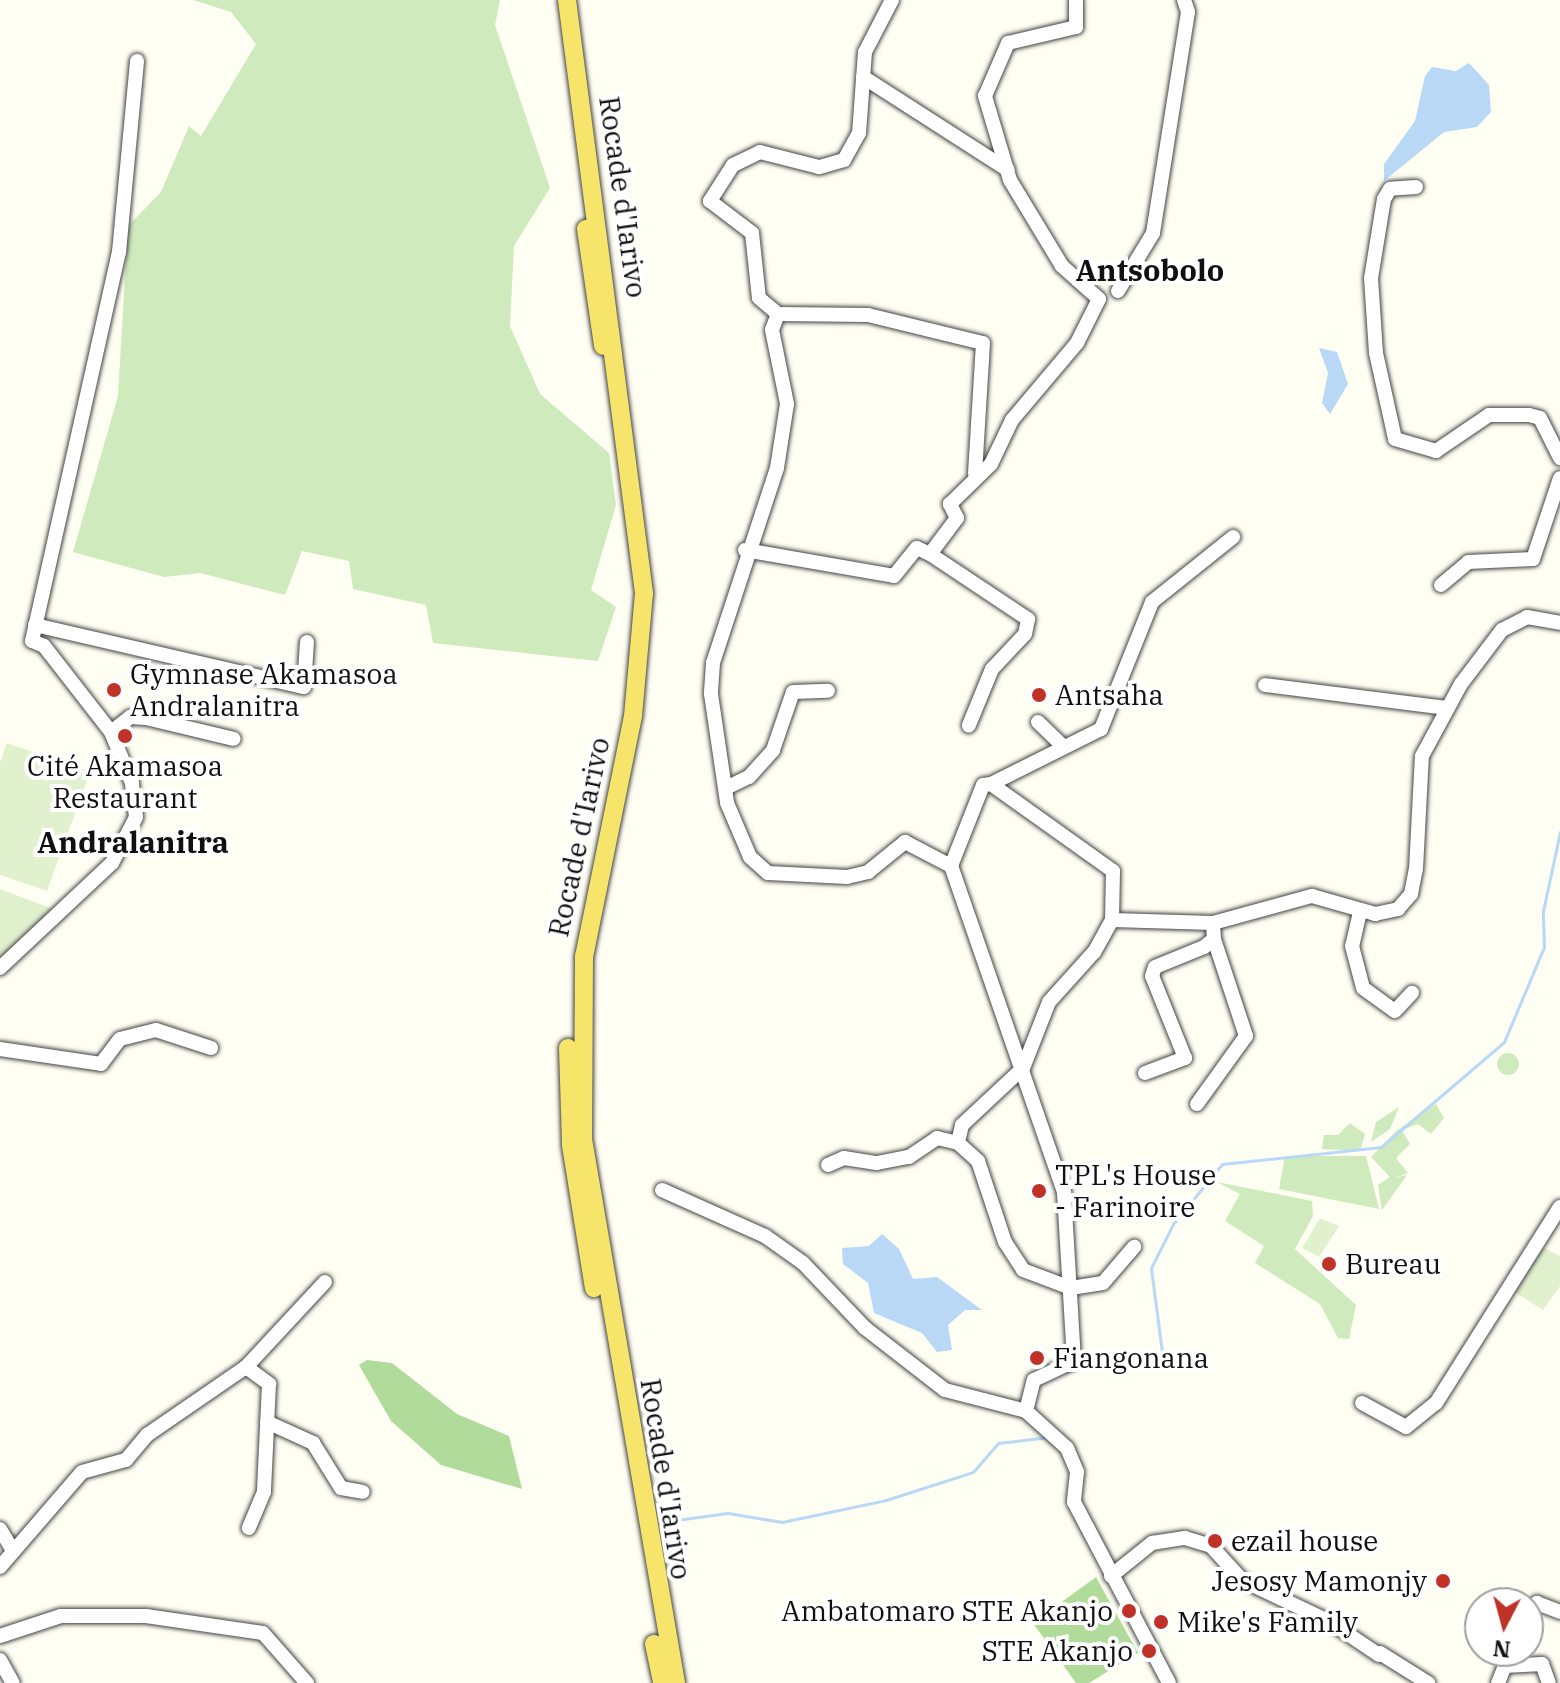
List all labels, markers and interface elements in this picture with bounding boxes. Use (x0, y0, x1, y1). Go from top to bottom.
street label: Rocade d'Iarivo (592, 94, 654, 300)
district label: Antsobolo (1076, 252, 1224, 288)
place label: Gymnase Akamasoa Andralanitra (130, 657, 398, 723)
place label: Antsaha (1055, 678, 1164, 712)
marker: Gymnase Akamasoa Andralanitra (105, 681, 123, 699)
marker: Antsaha (1030, 686, 1048, 704)
marker: Cité Akamasoa Restaurant (116, 727, 134, 745)
street label: Rocade d'Iarivo (541, 734, 617, 940)
place label: Cité Akamasoa Restaurant (27, 749, 223, 815)
district label: Andralanitra (37, 824, 229, 860)
place label: TPL's House - Farinoire (1055, 1158, 1216, 1224)
marker: TPL's House - Farinoire (1030, 1182, 1048, 1200)
place label: Bureau (1345, 1247, 1441, 1281)
marker: Bureau (1320, 1255, 1338, 1273)
place label: Fiangonana (1053, 1341, 1209, 1375)
marker: Fiangonana (1028, 1349, 1046, 1367)
street label: Rocade d'Iarivo (634, 1376, 698, 1582)
place label: ezail house (1231, 1524, 1378, 1558)
marker: ezail house (1206, 1532, 1224, 1550)
place label: Jesosy Mamonjy (1212, 1564, 1427, 1598)
marker: Jesosy Mamonjy (1434, 1572, 1452, 1590)
north arrow (1464, 1587, 1544, 1667)
place label: Ambatomaro STE Akanjo (781, 1594, 1113, 1628)
marker: Ambatomaro STE Akanjo (1120, 1602, 1138, 1620)
place label: Mike's Family (1177, 1605, 1358, 1639)
marker: Mike's Family (1152, 1613, 1170, 1631)
place label: STE Akanjo (981, 1634, 1133, 1668)
text: N (1491, 1634, 1512, 1665)
marker: STE Akanjo (1140, 1642, 1158, 1660)

